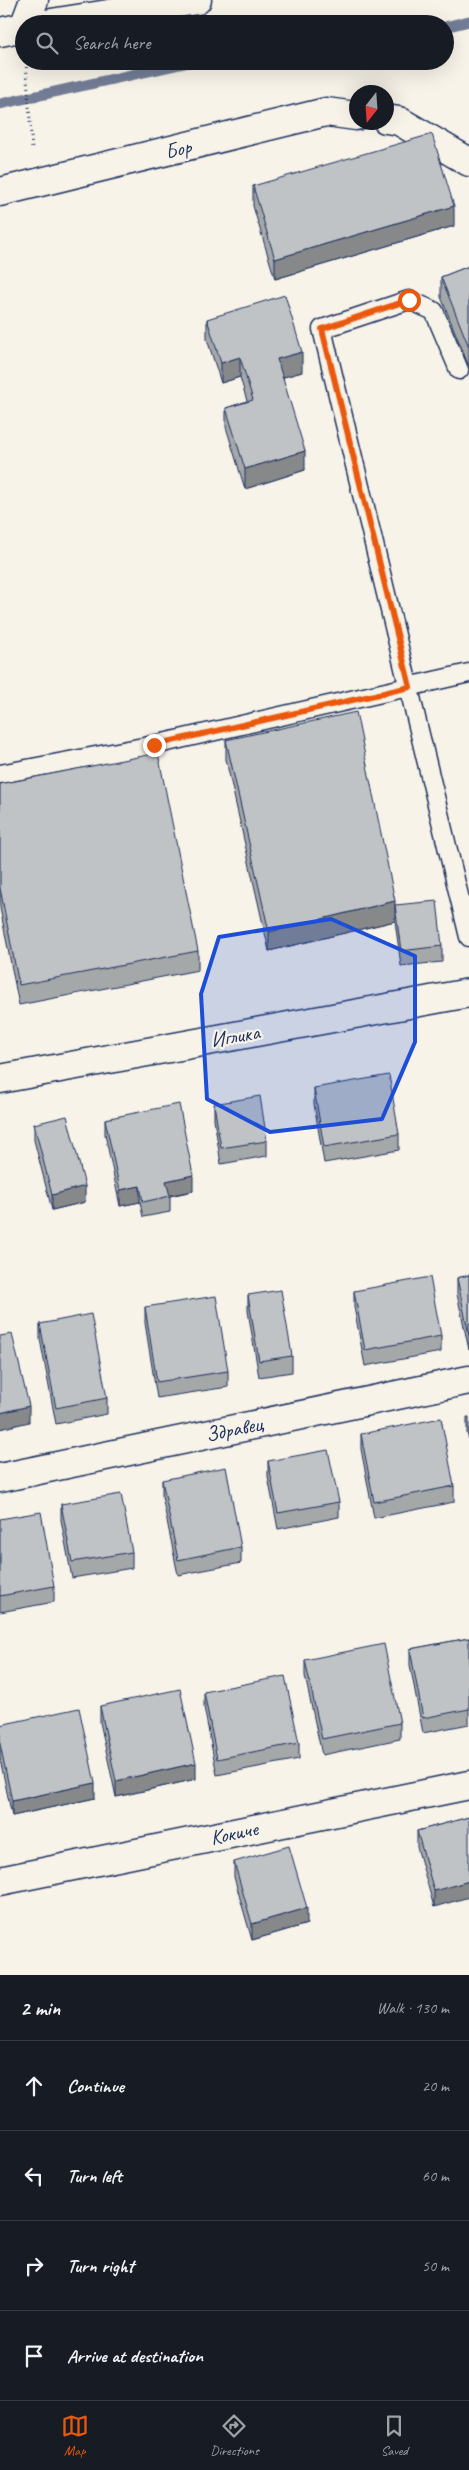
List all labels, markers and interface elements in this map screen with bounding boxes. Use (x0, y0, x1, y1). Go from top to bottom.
search box (15, 15, 454, 70)
icon: search (33, 29, 61, 57)
text: Search here (73, 31, 150, 55)
north arrow (349, 85, 394, 130)
street label: Бор (162, 133, 195, 165)
route start (398, 289, 421, 312)
route end (143, 734, 166, 757)
street label: Иглика (208, 1019, 263, 1053)
street label: Здравец (203, 1410, 266, 1448)
street label: Кокиче (208, 1815, 261, 1851)
text: 2 min (20, 1995, 60, 2021)
text: Walk · 130 m (377, 1998, 449, 2018)
icon: ahead (20, 2072, 48, 2100)
text: Continue (67, 2074, 124, 2098)
text: 20 m (422, 2076, 449, 2096)
icon: left (20, 2162, 48, 2190)
text: Turn left (67, 2164, 122, 2188)
text: 60 m (422, 2166, 449, 2186)
icon: right (20, 2252, 48, 2280)
text: Turn right (67, 2254, 134, 2278)
text: 50 m (422, 2256, 449, 2276)
icon: arrive (20, 2342, 48, 2370)
text: Arrive at destination (67, 2344, 203, 2368)
tab: Map (61, 2412, 89, 2459)
tab: Directions (210, 2412, 259, 2459)
tab: Saved (380, 2412, 408, 2459)

